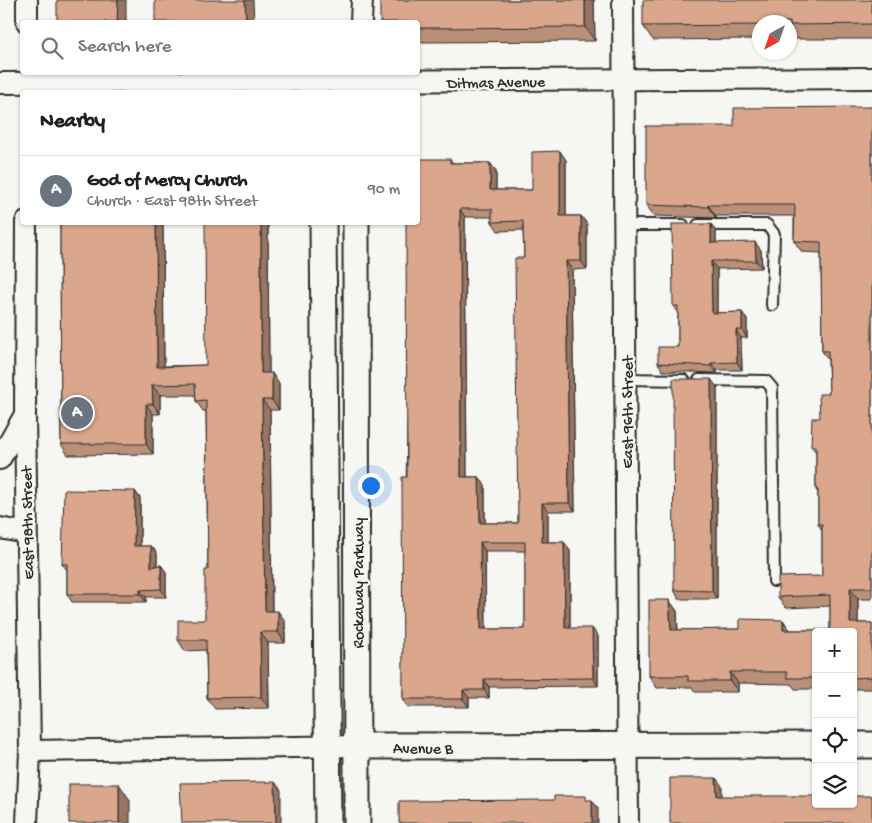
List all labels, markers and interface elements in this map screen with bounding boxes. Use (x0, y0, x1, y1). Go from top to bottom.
north arrow (752, 15, 797, 60)
search box (20, 20, 420, 75)
icon: search (38, 34, 66, 62)
text: Search here (78, 36, 172, 59)
street label: Ditmas Avenue (446, 74, 546, 95)
text: Nearby (40, 110, 105, 135)
text: God of Mercy Church (87, 170, 248, 193)
text: A (51, 181, 61, 200)
text: 90 m (368, 181, 400, 200)
text: Church · East 98th Street (87, 193, 258, 212)
street label: East 96th Street (620, 354, 639, 468)
pin: A (61, 394, 93, 432)
street label: East 98th Street (19, 465, 40, 580)
your location (358, 473, 384, 499)
street label: Rockaway Parkway (351, 518, 370, 648)
map controls (812, 628, 857, 808)
button: + (812, 628, 857, 673)
button: − (812, 673, 857, 718)
button: locate (812, 718, 857, 763)
street label: Avenue B (393, 741, 454, 760)
button: layers (812, 763, 857, 808)

